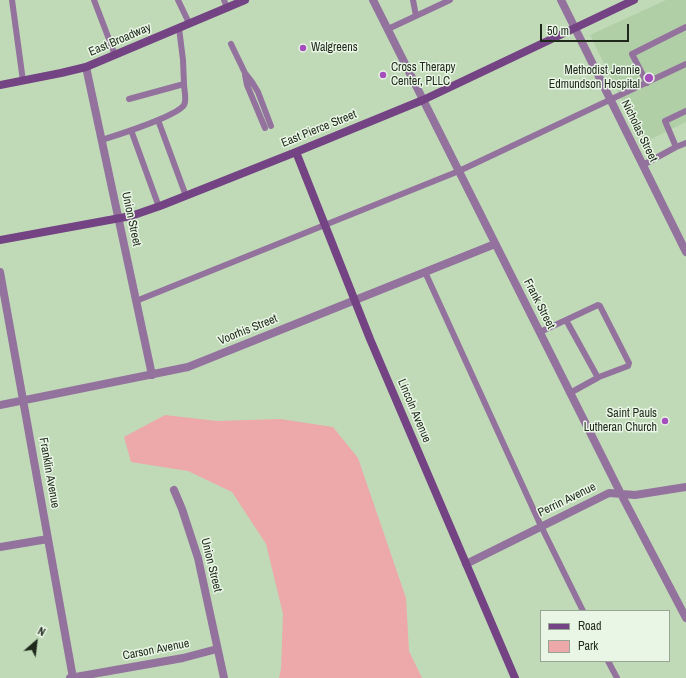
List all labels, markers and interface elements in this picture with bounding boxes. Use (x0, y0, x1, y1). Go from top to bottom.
scale bar (542, 16, 631, 42)
street label: East Broadway (87, 20, 153, 60)
text: 50 m (547, 23, 569, 39)
place label: Walgreens (311, 41, 358, 55)
marker: Walgreens (298, 43, 308, 53)
place label: Cross Therapy Center, PLLC (391, 61, 456, 89)
place label: Methodist Jennie Edmundson Hospital (549, 64, 640, 92)
marker: Cross Therapy Center, PLLC (378, 70, 388, 80)
marker: Methodist Jennie Edmundson Hospital (643, 72, 655, 84)
street label: Nicholas Street (618, 98, 660, 164)
street label: East Pierce Street (279, 107, 359, 151)
street label: Union Street (118, 190, 144, 248)
street label: Frank Street (520, 277, 558, 331)
street label: Voorhis Street (216, 312, 280, 348)
street label: Lincoln Avenue (394, 377, 434, 445)
place label: Saint Pauls Lutheran Church (584, 407, 657, 435)
marker: Saint Pauls Lutheran Church (660, 416, 670, 426)
street label: Franklin Avenue (36, 437, 62, 509)
street label: Perrin Avenue (536, 480, 598, 520)
street label: Union Street (197, 536, 225, 594)
legend (540, 610, 670, 662)
text: Road (578, 618, 602, 634)
north arrow (16, 622, 56, 662)
text: N (35, 624, 48, 639)
street label: Carson Avenue (121, 636, 191, 664)
text: Park (578, 638, 598, 654)

